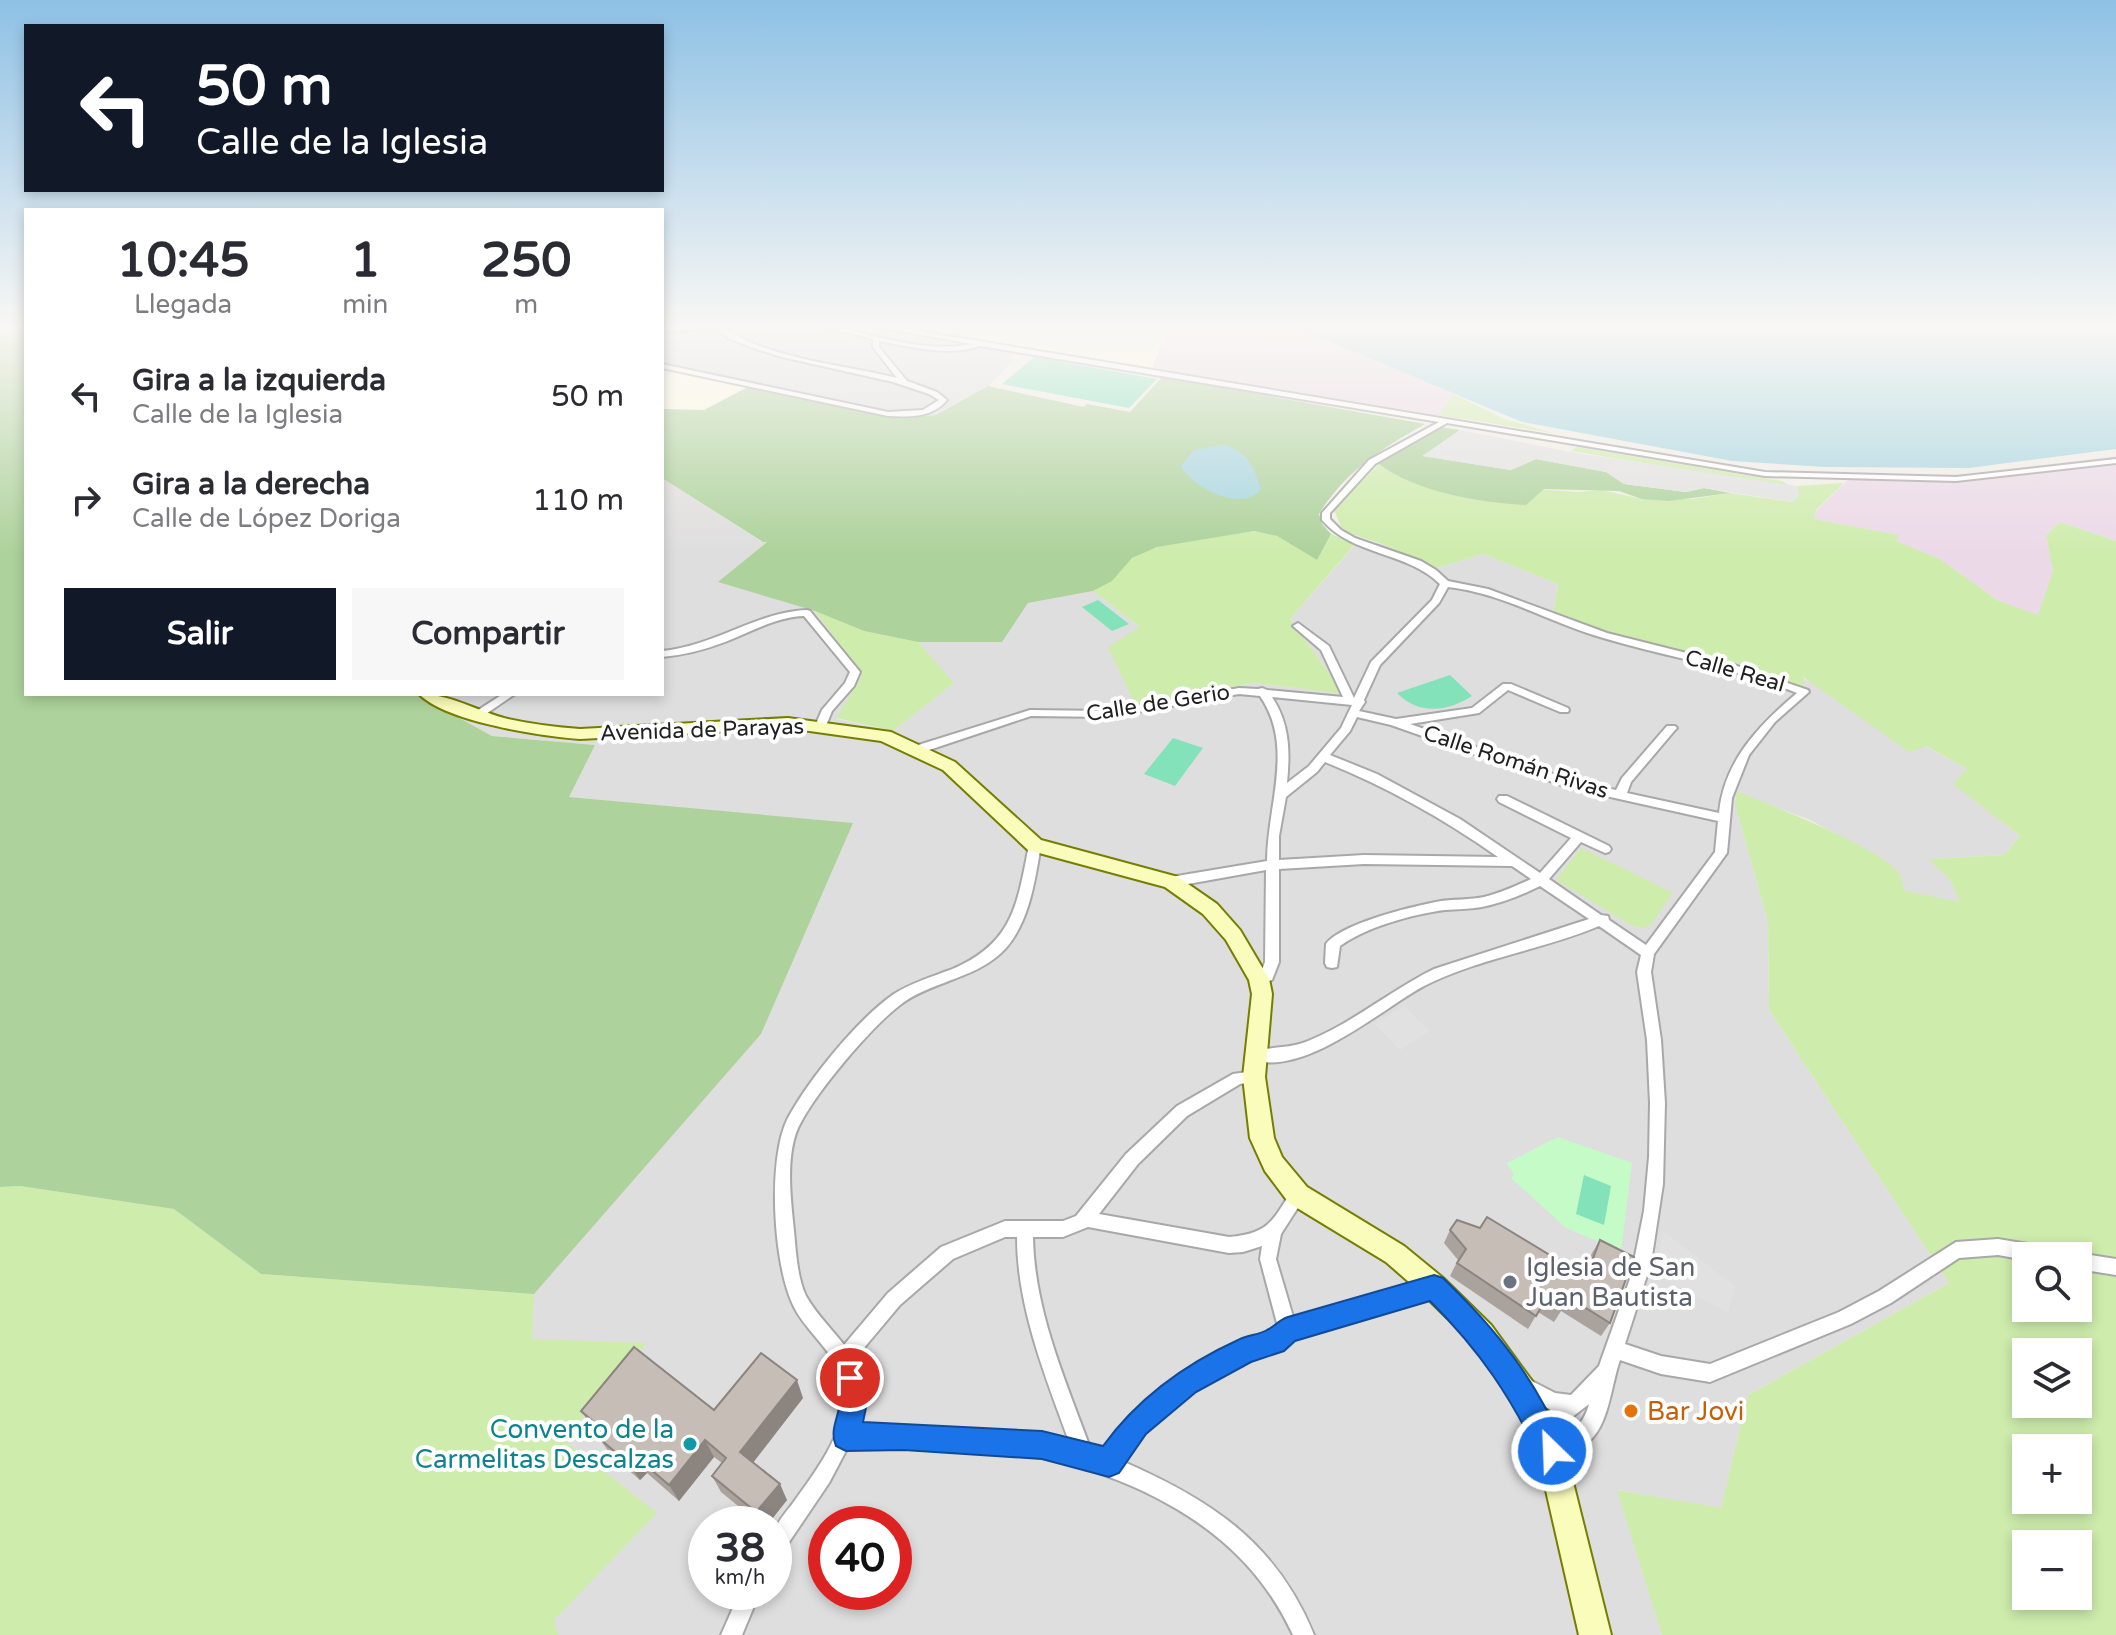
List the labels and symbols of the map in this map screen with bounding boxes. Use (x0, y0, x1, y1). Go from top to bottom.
street label: Calle Real (1682, 644, 1788, 698)
street label: Calle de Gerio (1084, 679, 1232, 727)
street label: Avenida de Parayas (599, 713, 805, 747)
street label: Calle Román Rivas (1420, 720, 1612, 804)
place label: Iglesia de San Juan Bautista (1526, 1252, 1695, 1313)
marker: Iglesia de San Juan Bautista (1501, 1273, 1519, 1291)
pin (816, 1344, 884, 1412)
place label: Bar Jovi (1647, 1396, 1744, 1427)
marker: Bar Jovi (1622, 1402, 1640, 1420)
position arrow (1510, 1409, 1594, 1493)
place label: Convento de la Carmelitas Descalzas (415, 1414, 674, 1475)
marker: Convento de la Carmelitas Descalzas (681, 1435, 699, 1453)
speed limit sign: 40 (808, 1506, 912, 1610)

